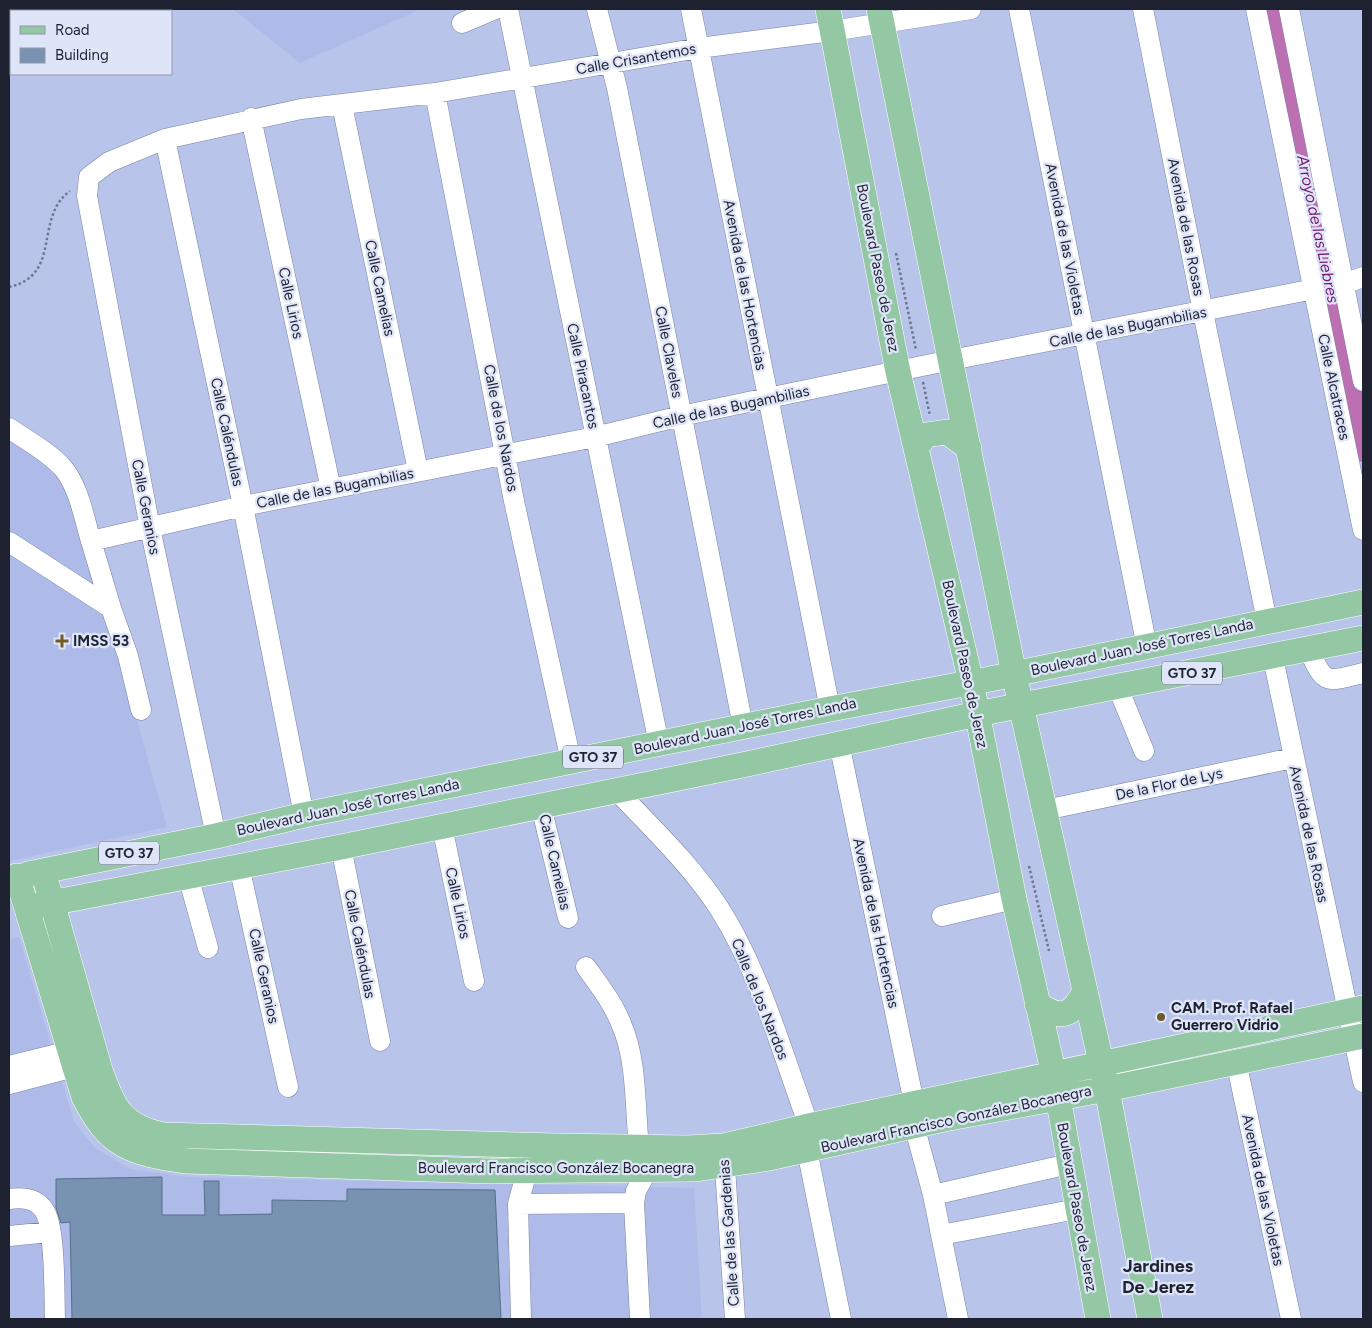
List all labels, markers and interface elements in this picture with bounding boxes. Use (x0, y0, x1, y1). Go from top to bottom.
legend (10, 10, 172, 75)
text: Road (55, 21, 90, 39)
street label: Calle Crisantemos (575, 40, 697, 78)
text: Building (55, 46, 109, 64)
water label: Arroyo de las Liebres (1293, 152, 1343, 305)
street label: Avenida de las Rosas (1164, 157, 1208, 297)
street label: Avenida de las Violetas (1041, 161, 1089, 317)
street label: Boulevard Paseo de Jerez (853, 182, 903, 354)
street label: Avenida de las Hortencias (720, 198, 770, 372)
street label: Calle Camelias (361, 238, 399, 338)
street label: Calle Lirios (275, 266, 307, 340)
street label: Calle de las Bugambilias (1048, 303, 1208, 351)
street label: Calle Claveles (651, 305, 687, 399)
street label: Calle Piracantos (563, 322, 603, 430)
street label: Calle Alcatraces (1314, 332, 1354, 442)
street label: Calle de los Nardos (480, 363, 522, 493)
street label: Calle Caléndulas (207, 376, 247, 488)
street label: Calle de las Bugambilias (651, 382, 811, 432)
street label: Calle Geranios (128, 458, 164, 556)
street label: Calle de las Bugambilias (255, 464, 415, 512)
street label: Boulevard Paseo de Jerez (938, 578, 992, 750)
street label: Boulevard Juan José Torres Landa (1029, 615, 1255, 679)
place label: IMSS 53 (73, 632, 129, 650)
marker: IMSS 53 (55, 634, 69, 648)
road number: GTO 37 (1162, 661, 1222, 684)
street label: Boulevard Juan José Torres Landa (632, 694, 858, 758)
road number: GTO 37 (563, 746, 623, 769)
street label: De la Flor de Lys (1114, 764, 1224, 804)
street label: Avenida de las Rosas (1286, 764, 1332, 904)
street label: Boulevard Juan José Torres Landa (235, 775, 461, 839)
street label: Calle Camelias (535, 812, 575, 912)
street label: Avenida de las Hortencias (849, 836, 903, 1010)
road number: GTO 37 (99, 841, 159, 864)
street label: Calle Lirios (442, 866, 474, 940)
street label: Calle Caléndulas (341, 888, 379, 1000)
street label: Calle Geranios (245, 927, 283, 1025)
street label: Calle de los Nardos (727, 936, 793, 1062)
place label: CAM. Prof. Rafael Guerrero Vidrio (1171, 999, 1293, 1034)
marker: CAM. Prof. Rafael Guerrero Vidrio (1155, 1011, 1167, 1023)
street label: Boulevard Francisco González Bocanegra (819, 1081, 1093, 1157)
street label: Avenida de las Violetas (1238, 1113, 1288, 1267)
street label: Boulevard Paseo de Jerez (1053, 1121, 1101, 1293)
street label: Boulevard Francisco González Bocanegra (418, 1159, 694, 1177)
street label: Calle de las Gardenias (715, 1159, 743, 1307)
district label: Jardines De Jerez (1122, 1255, 1194, 1298)

